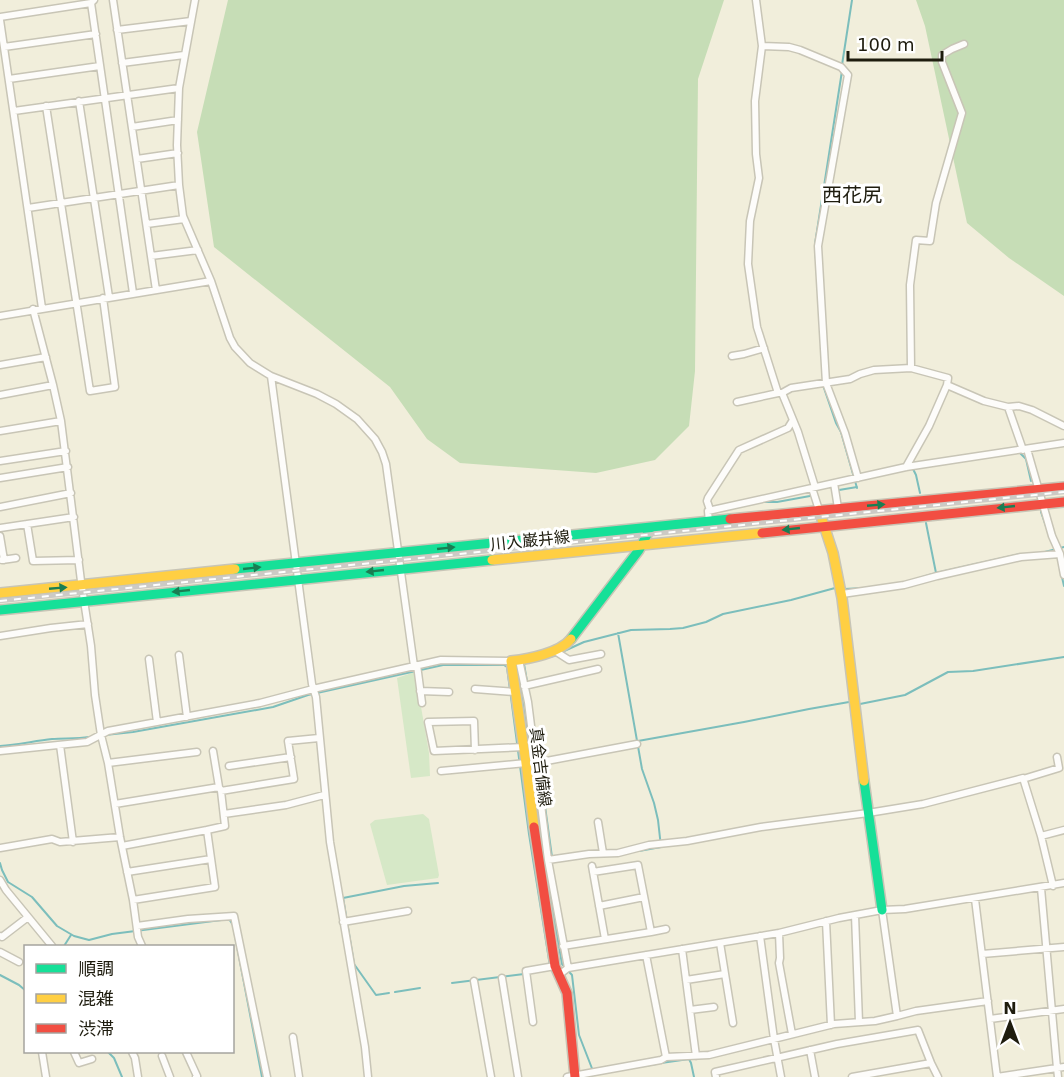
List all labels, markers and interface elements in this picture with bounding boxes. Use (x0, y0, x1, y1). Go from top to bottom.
scale bar (848, 24, 942, 62)
text: 100 m (857, 34, 915, 55)
district label: 西花尻 (822, 183, 882, 207)
one-way arrow (867, 500, 886, 509)
one-way arrow (996, 502, 1015, 512)
one-way arrow (781, 524, 800, 534)
street label: 川入巌井線 (489, 527, 571, 554)
one-way arrow (437, 543, 456, 553)
one-way arrow (243, 563, 262, 573)
one-way arrow (366, 566, 385, 576)
one-way arrow (49, 583, 68, 593)
one-way arrow (172, 586, 191, 596)
street label: 真金吉備線 (526, 726, 555, 808)
legend (24, 945, 234, 1053)
text: 順調 (78, 958, 114, 979)
text: 混雑 (78, 988, 114, 1009)
north arrow (980, 993, 1040, 1053)
text: N (1003, 999, 1017, 1018)
text: 渋滞 (78, 1018, 114, 1039)

